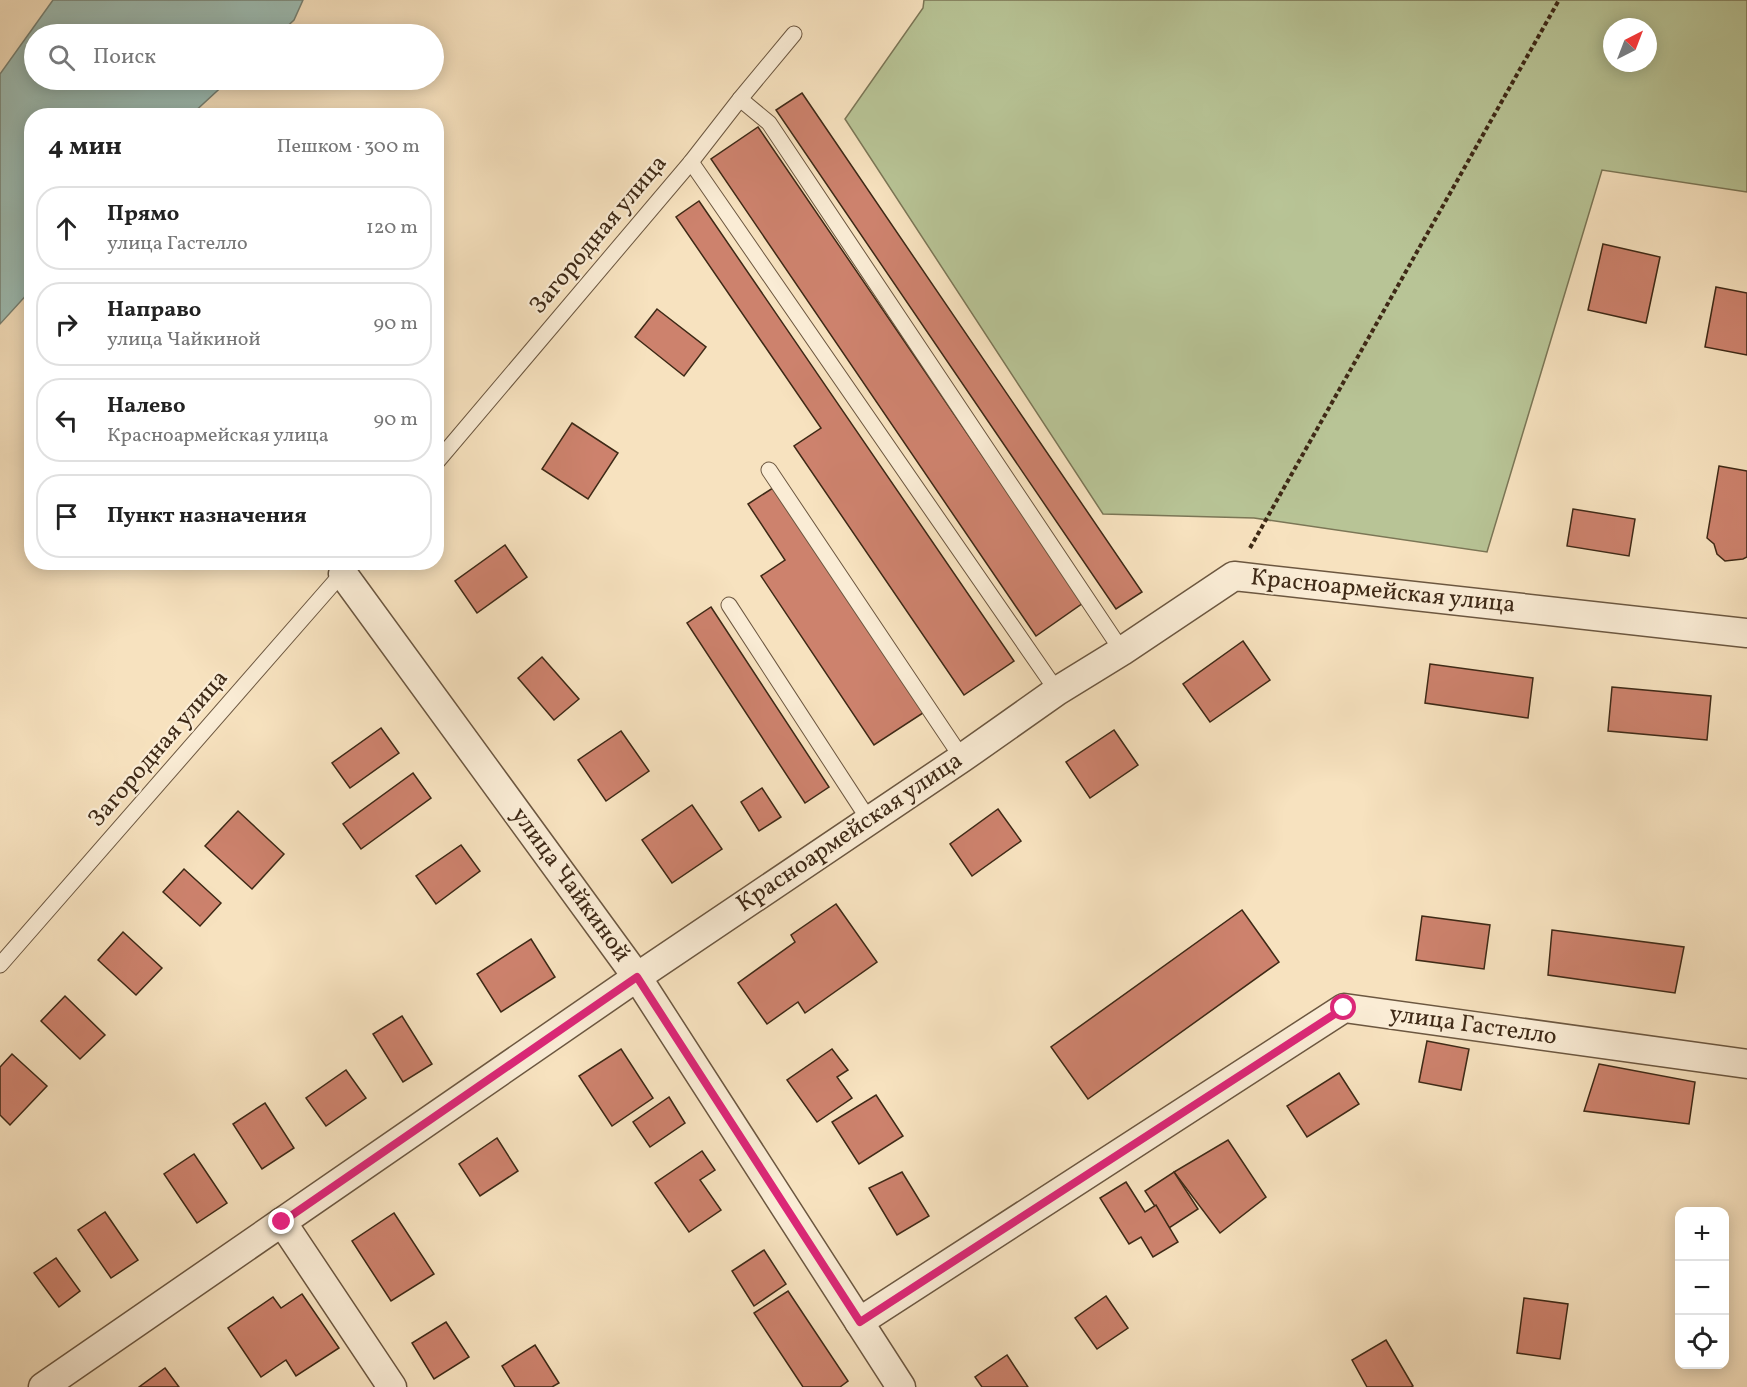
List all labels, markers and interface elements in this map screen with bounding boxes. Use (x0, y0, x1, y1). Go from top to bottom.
north arrow (1603, 18, 1657, 72)
search box (24, 24, 444, 90)
icon: search (45, 41, 78, 74)
text: Поиск (93, 42, 156, 73)
text: 4 мин (48, 129, 122, 165)
text: Пешком · 300 m (277, 133, 420, 161)
street label: Загородная улица (522, 148, 676, 322)
text: Прямо (107, 199, 179, 230)
icon: ahead (50, 212, 83, 245)
text: 120 m (366, 214, 418, 242)
text: улица Гастелло (107, 230, 248, 258)
text: Направо (107, 295, 201, 326)
icon: right (50, 308, 83, 341)
text: 90 m (374, 310, 418, 338)
text: улица Чайкиной (107, 326, 261, 354)
text: Налево (107, 391, 186, 422)
icon: left (50, 404, 83, 437)
text: 90 m (374, 406, 418, 434)
text: Красноармейская улица (107, 422, 329, 450)
icon: arrive (50, 500, 83, 533)
text: Пункт назначения (107, 501, 307, 532)
street label: Красноармейская улица (1249, 561, 1517, 623)
street label: Загородная улица (81, 663, 237, 835)
street label: Красноармейская улица (730, 745, 970, 921)
street label: улица Чайкиной (502, 800, 638, 970)
route start (1330, 994, 1356, 1020)
street label: улица Гастелло (1387, 997, 1559, 1055)
map controls (1675, 1207, 1729, 1369)
button: + (1675, 1207, 1729, 1261)
route end (268, 1208, 294, 1234)
button: − (1675, 1261, 1729, 1315)
button: locate (1675, 1315, 1729, 1369)

